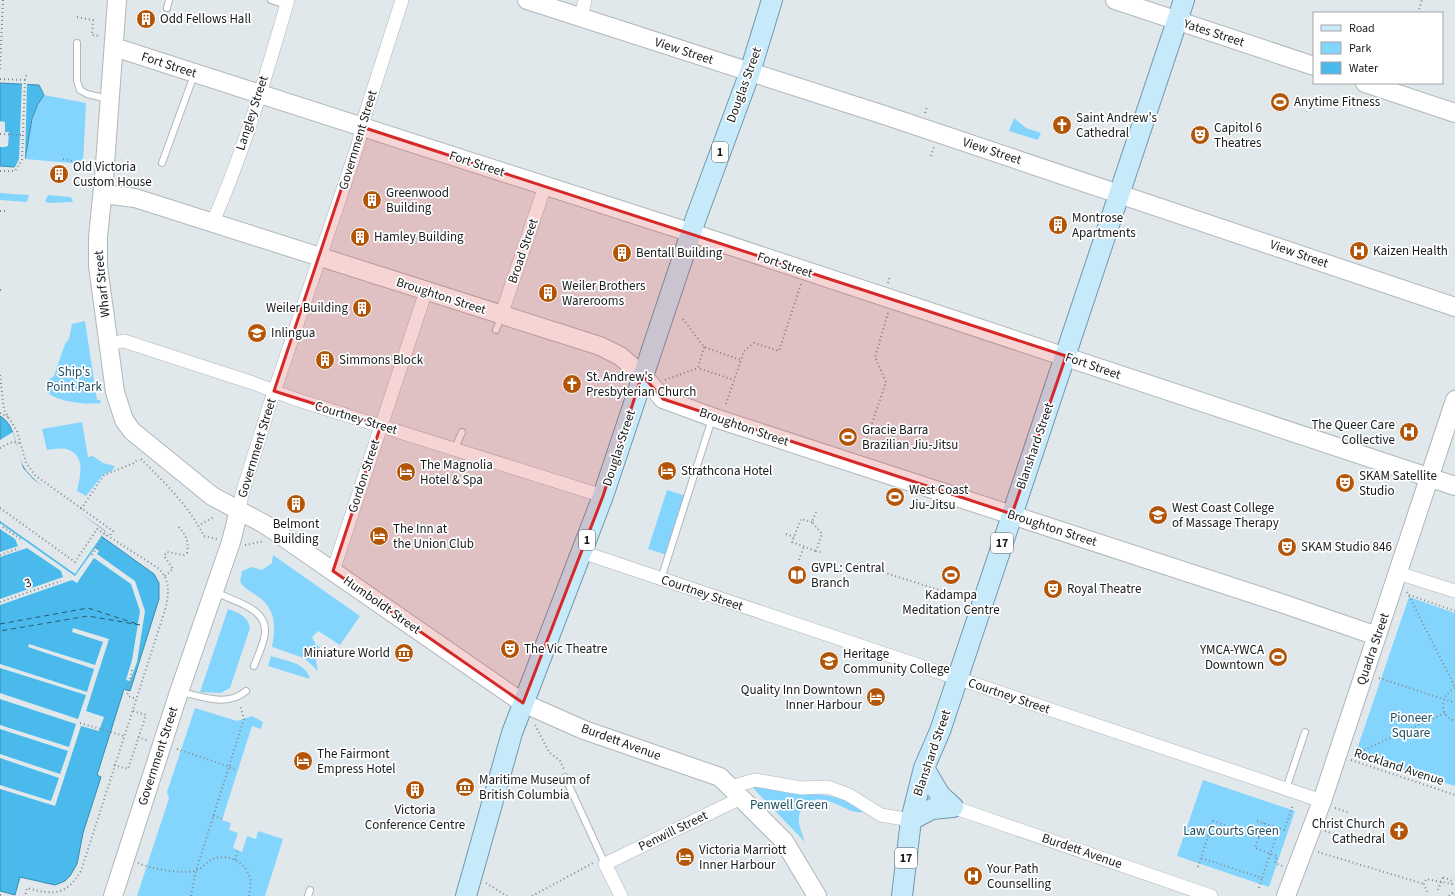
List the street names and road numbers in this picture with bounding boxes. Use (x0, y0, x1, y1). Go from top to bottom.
street label: Yates Street (1180, 14, 1247, 51)
street label: View Street (652, 33, 716, 69)
street label: Douglas Street (722, 44, 766, 125)
street label: Fort Street (139, 48, 200, 83)
street label: Langley Street (231, 73, 273, 153)
street label: Government Street (334, 88, 382, 192)
street label: View Street (960, 133, 1024, 169)
road number: 1 (712, 142, 728, 162)
street label: Fort Street (447, 147, 508, 182)
street label: Broad Street (503, 215, 543, 286)
street label: View Street (1267, 236, 1331, 273)
street label: Fort Street (755, 248, 816, 283)
street label: Wharf Street (89, 249, 114, 318)
street label: Broughton Street (394, 273, 489, 319)
street label: Fort Street (1063, 348, 1124, 384)
street label: Government Street (233, 396, 281, 500)
street label: Courtney Street (313, 397, 400, 439)
street label: Blanshard Street (1012, 400, 1058, 492)
street label: Broughton Street (697, 403, 792, 451)
street label: Douglas Street (598, 407, 640, 488)
street label: Gordon Street (344, 437, 384, 515)
street label: Broughton Street (1005, 505, 1100, 551)
road number: 1 (579, 530, 595, 550)
road number: 17 (991, 533, 1013, 553)
street label: Courtney Street (659, 571, 746, 616)
street label: Humboldt Street (340, 572, 425, 639)
street label: 3 (22, 573, 34, 593)
street label: Quadra Street (1352, 610, 1394, 688)
street label: Courtney Street (966, 674, 1053, 719)
street label: Government Street (134, 704, 183, 808)
street label: Blanshard Street (909, 707, 955, 799)
street label: Burdett Avenue (579, 719, 663, 765)
street label: Rockland Avenue (1352, 744, 1446, 790)
street label: Penwill Street (635, 806, 711, 856)
street label: Burdett Avenue (1039, 829, 1125, 873)
road number: 17 (895, 848, 917, 868)

